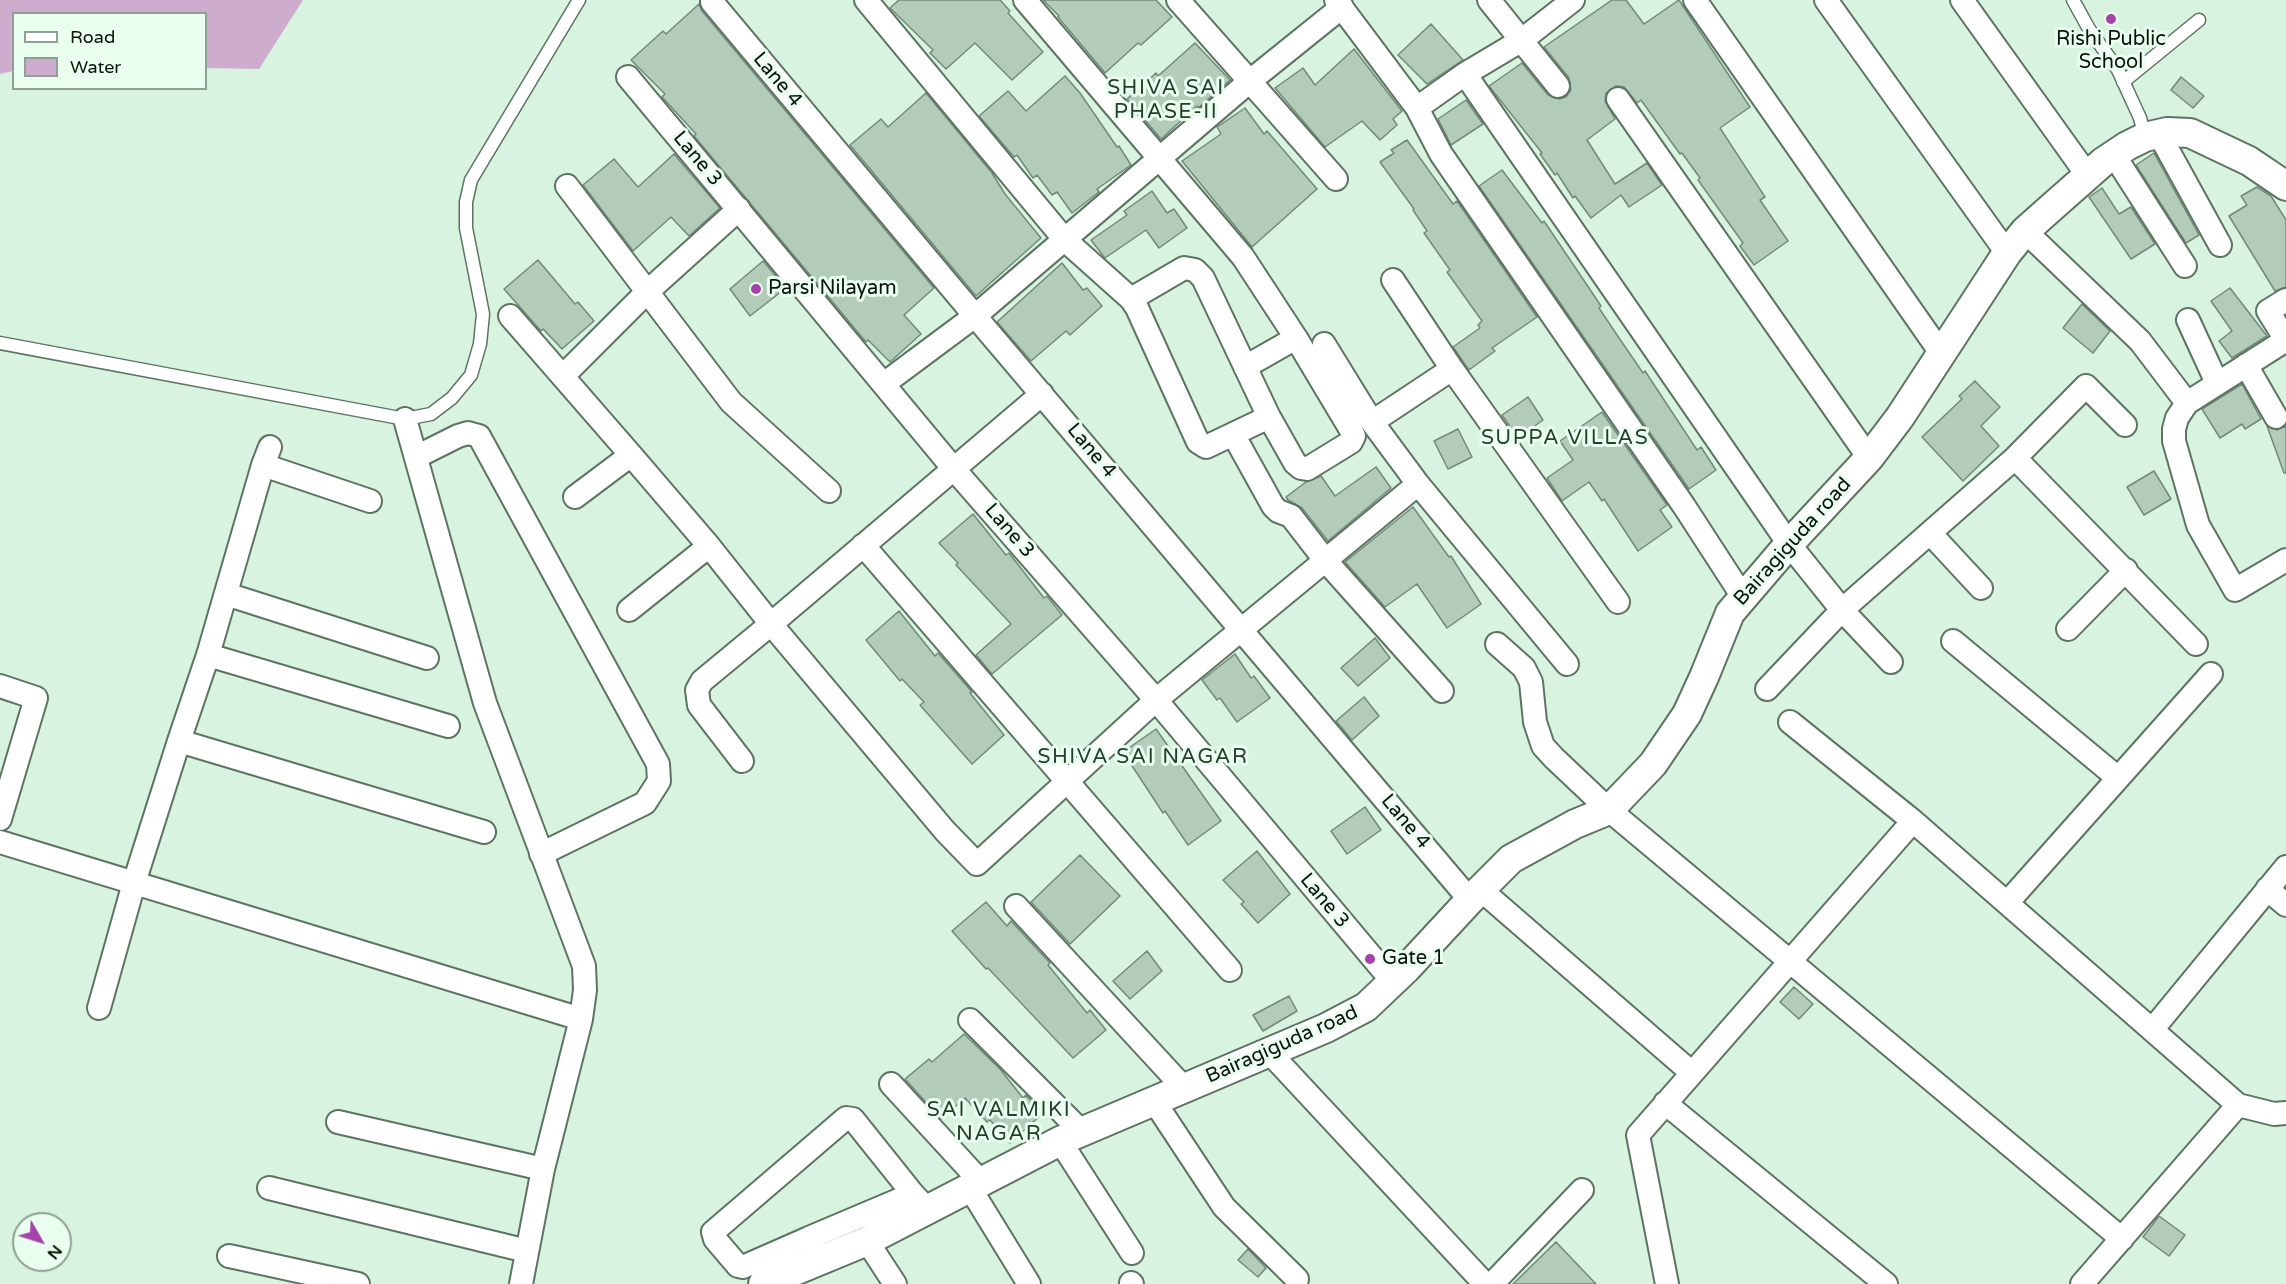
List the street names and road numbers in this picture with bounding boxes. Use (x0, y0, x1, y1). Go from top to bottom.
street label: Lane 4 (747, 48, 807, 112)
street label: Lane 3 (667, 127, 727, 191)
street label: Lane 4 (1061, 419, 1121, 483)
street label: Bairagiguda road (1729, 473, 1857, 611)
street label: Lane 3 (979, 499, 1039, 563)
street label: Lane 4 (1375, 790, 1435, 854)
street label: Lane 3 (1294, 869, 1354, 933)
street label: Bairagiguda road (1202, 1001, 1362, 1089)

